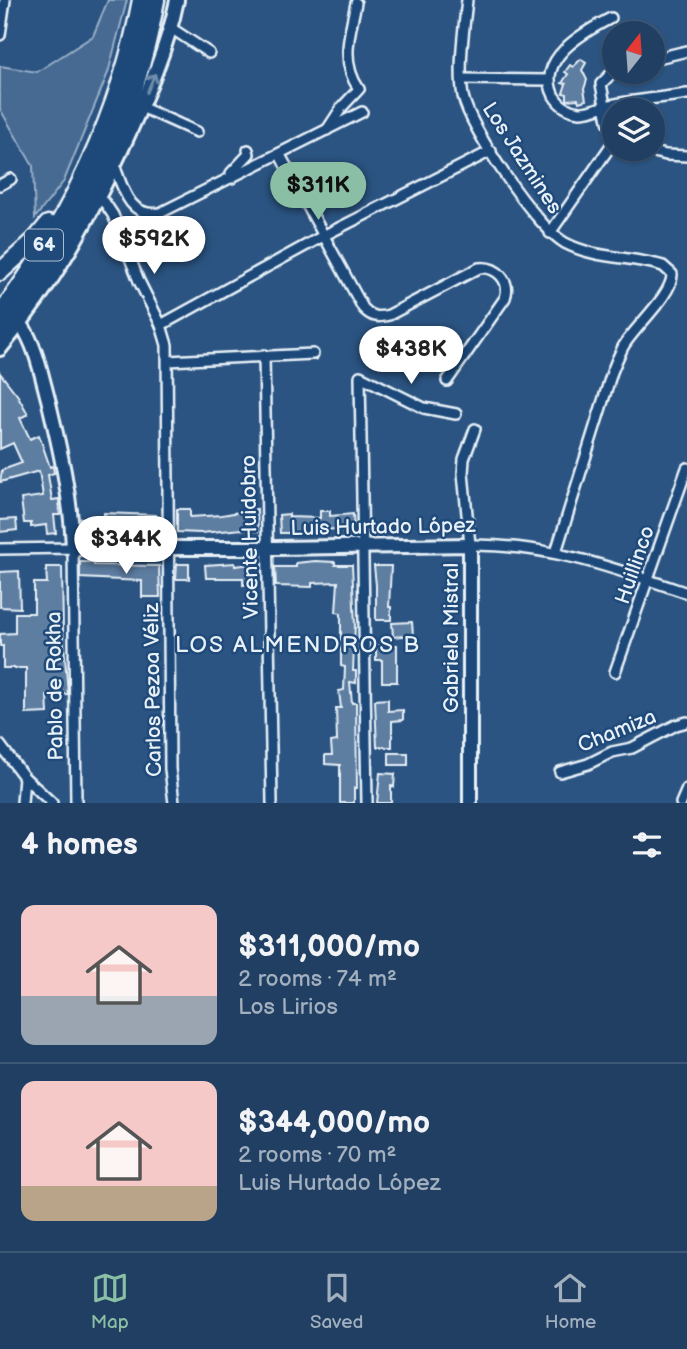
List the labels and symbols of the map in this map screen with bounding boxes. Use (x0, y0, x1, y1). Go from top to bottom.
north arrow (602, 21, 665, 84)
one-way arrow (145, 73, 158, 94)
street label: Los Jazmines (477, 98, 567, 218)
pin: $311K (269, 162, 367, 222)
pin: $592K (105, 216, 203, 276)
road number: 64 (25, 230, 63, 260)
pin: $438K (362, 326, 460, 386)
street label: Vicente Huidobro (236, 455, 264, 619)
street label: Luis Hurtado López (290, 513, 477, 541)
pin: $344K (77, 516, 175, 576)
street label: Huillinco (610, 522, 660, 607)
street label: Gabriela Mistral (439, 563, 464, 713)
street label: Carlos Pezoa Véliz (139, 602, 167, 777)
street label: Pablo de Rokha (41, 611, 69, 761)
district label: LOS ALMENDROS B (175, 631, 421, 659)
street label: Chamiza (574, 704, 660, 758)

